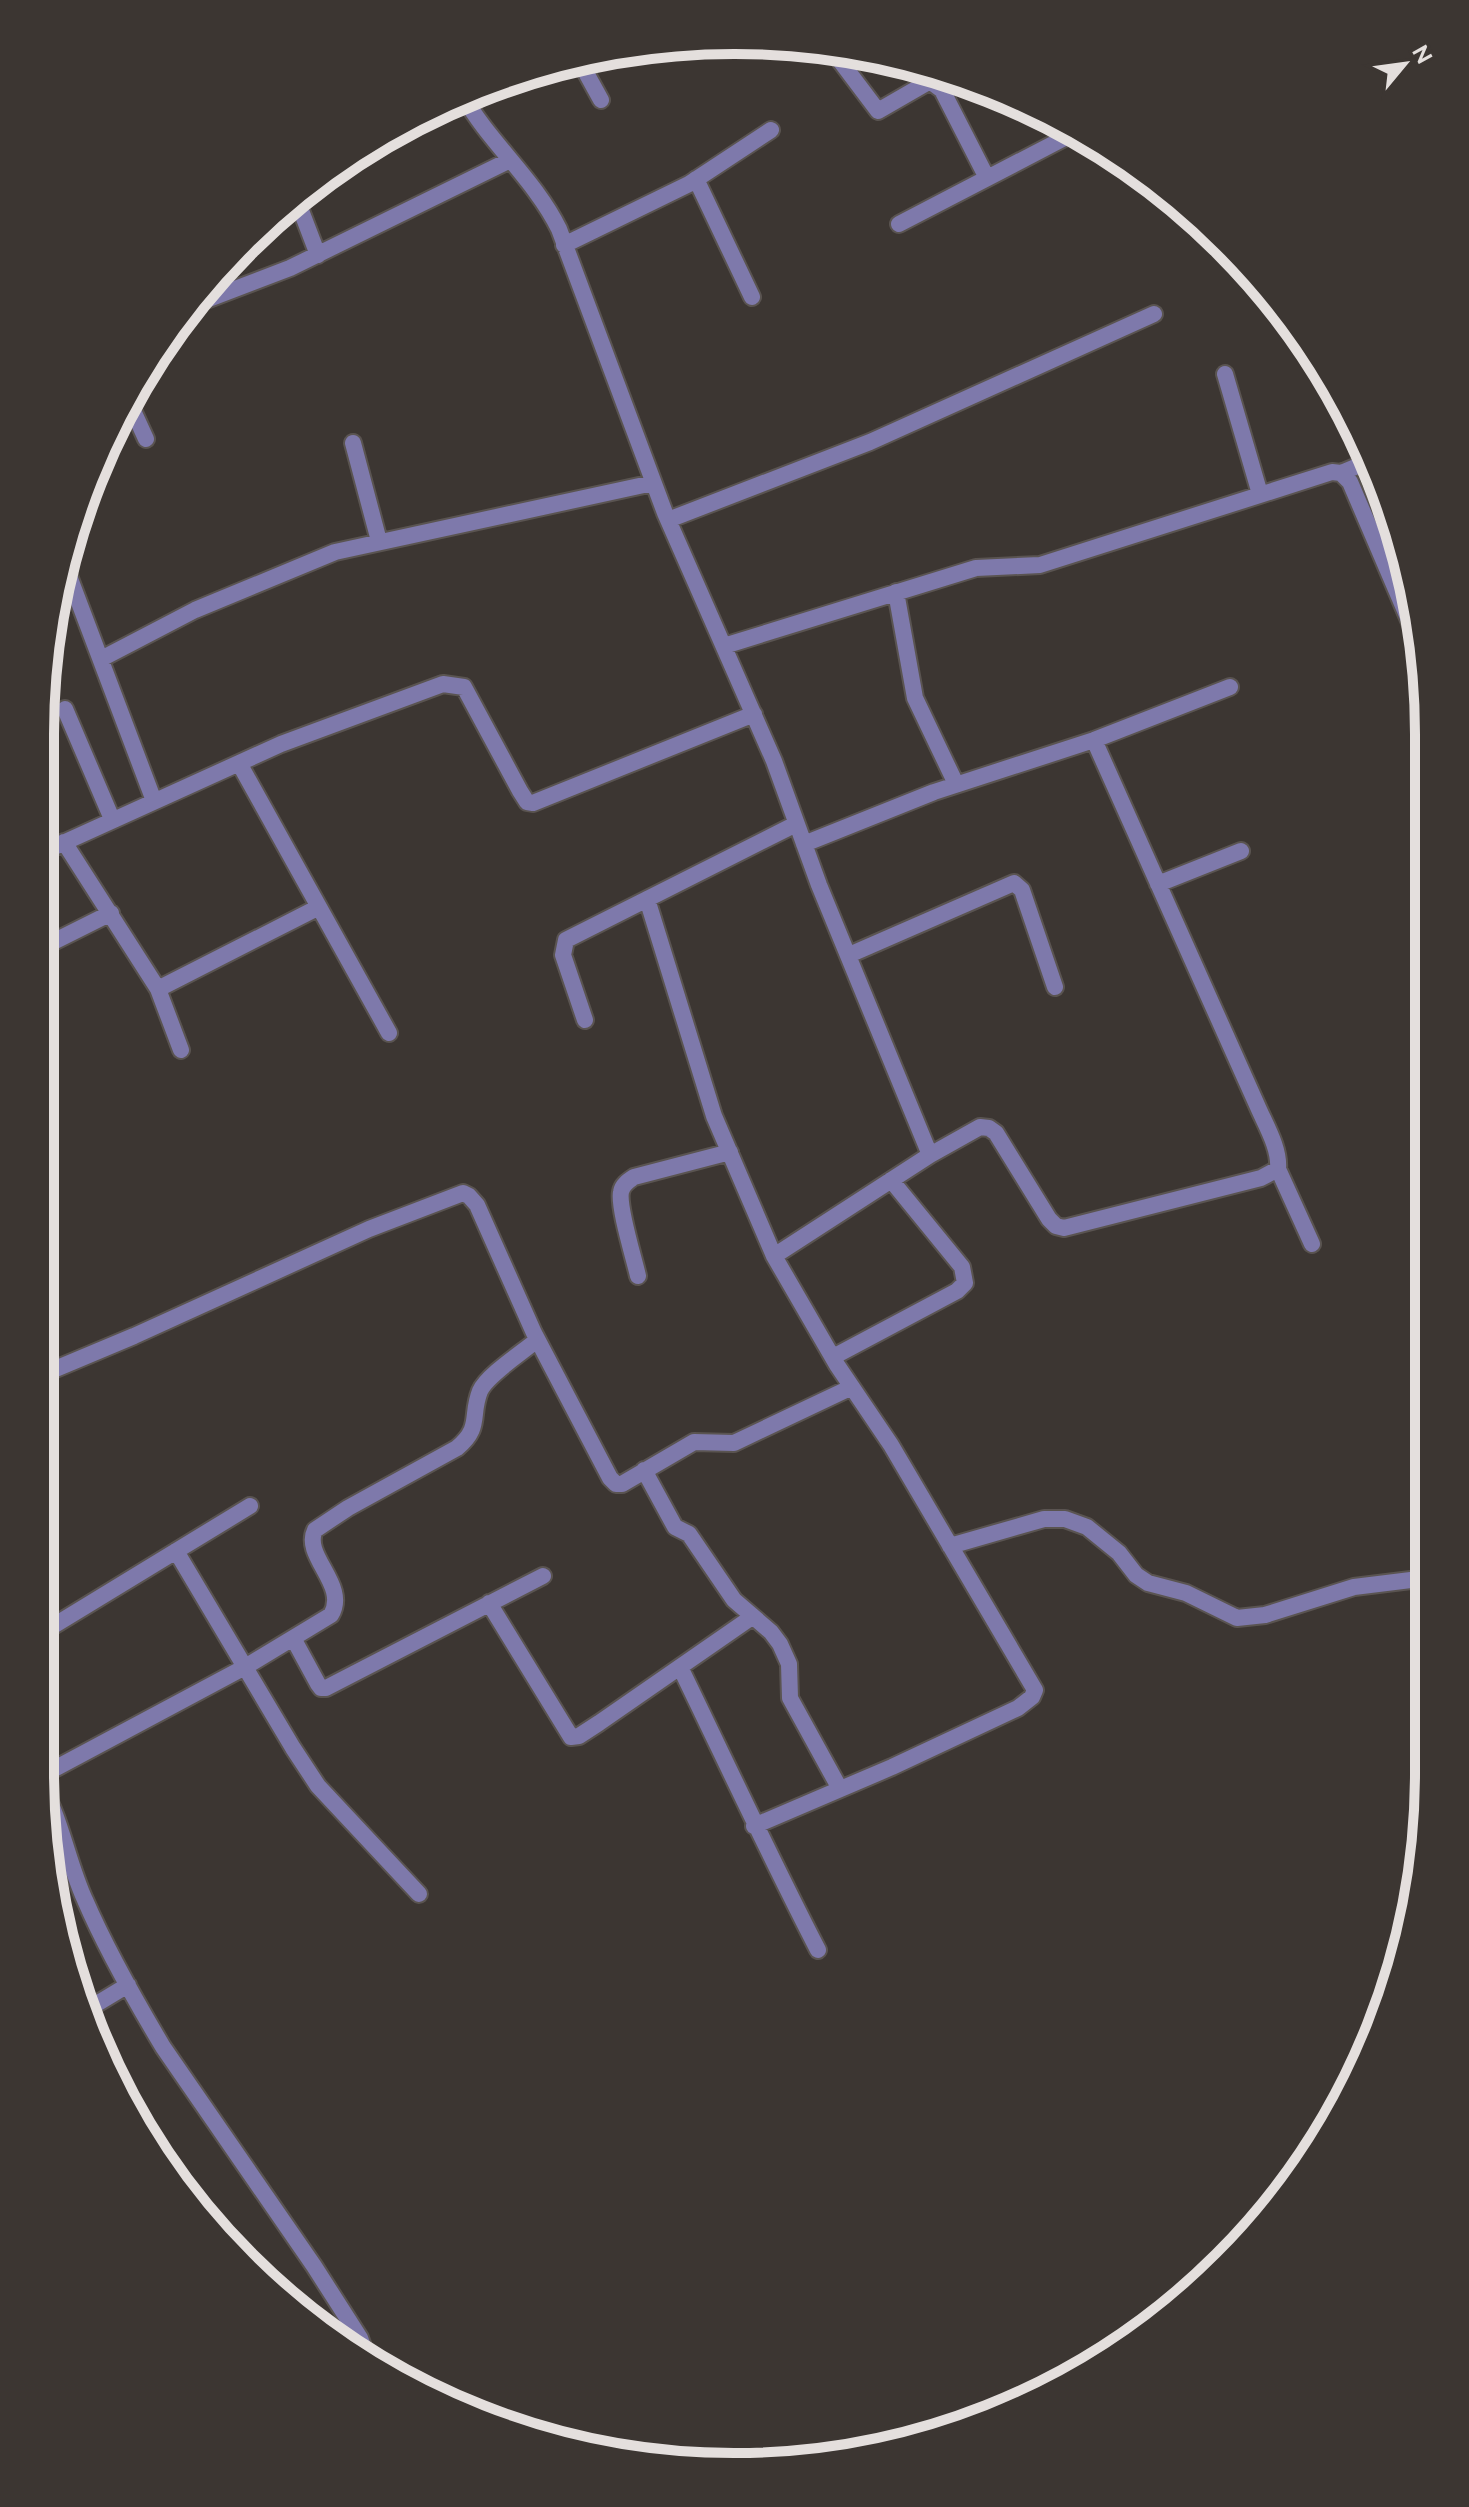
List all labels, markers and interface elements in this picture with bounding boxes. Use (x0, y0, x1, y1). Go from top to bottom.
north arrow (1365, 24, 1445, 104)
text: N (1407, 41, 1438, 68)

